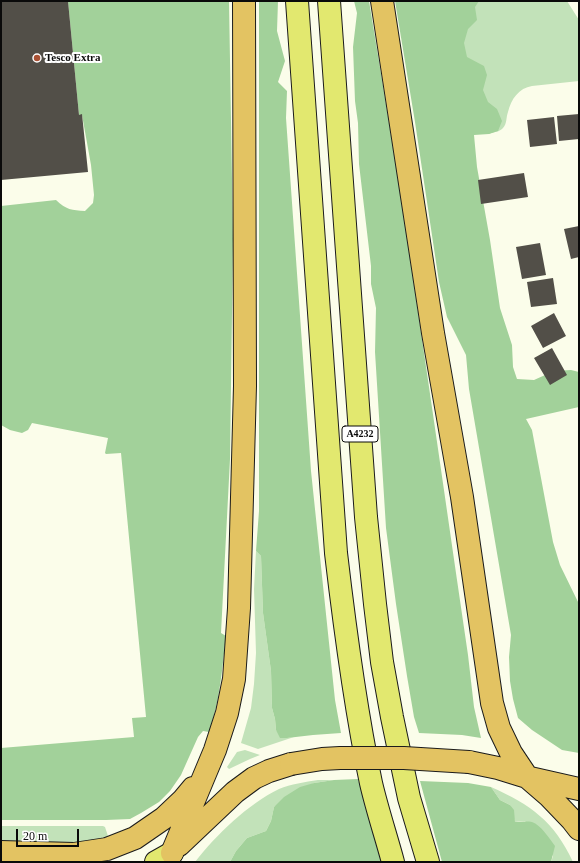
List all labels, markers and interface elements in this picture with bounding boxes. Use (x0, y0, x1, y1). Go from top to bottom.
place label: Tesco Extra (45, 51, 101, 65)
marker: Tesco Extra (32, 53, 42, 63)
road number: A4232 (342, 426, 378, 442)
scale bar (18, 821, 81, 847)
text: 20 m (23, 829, 47, 843)

